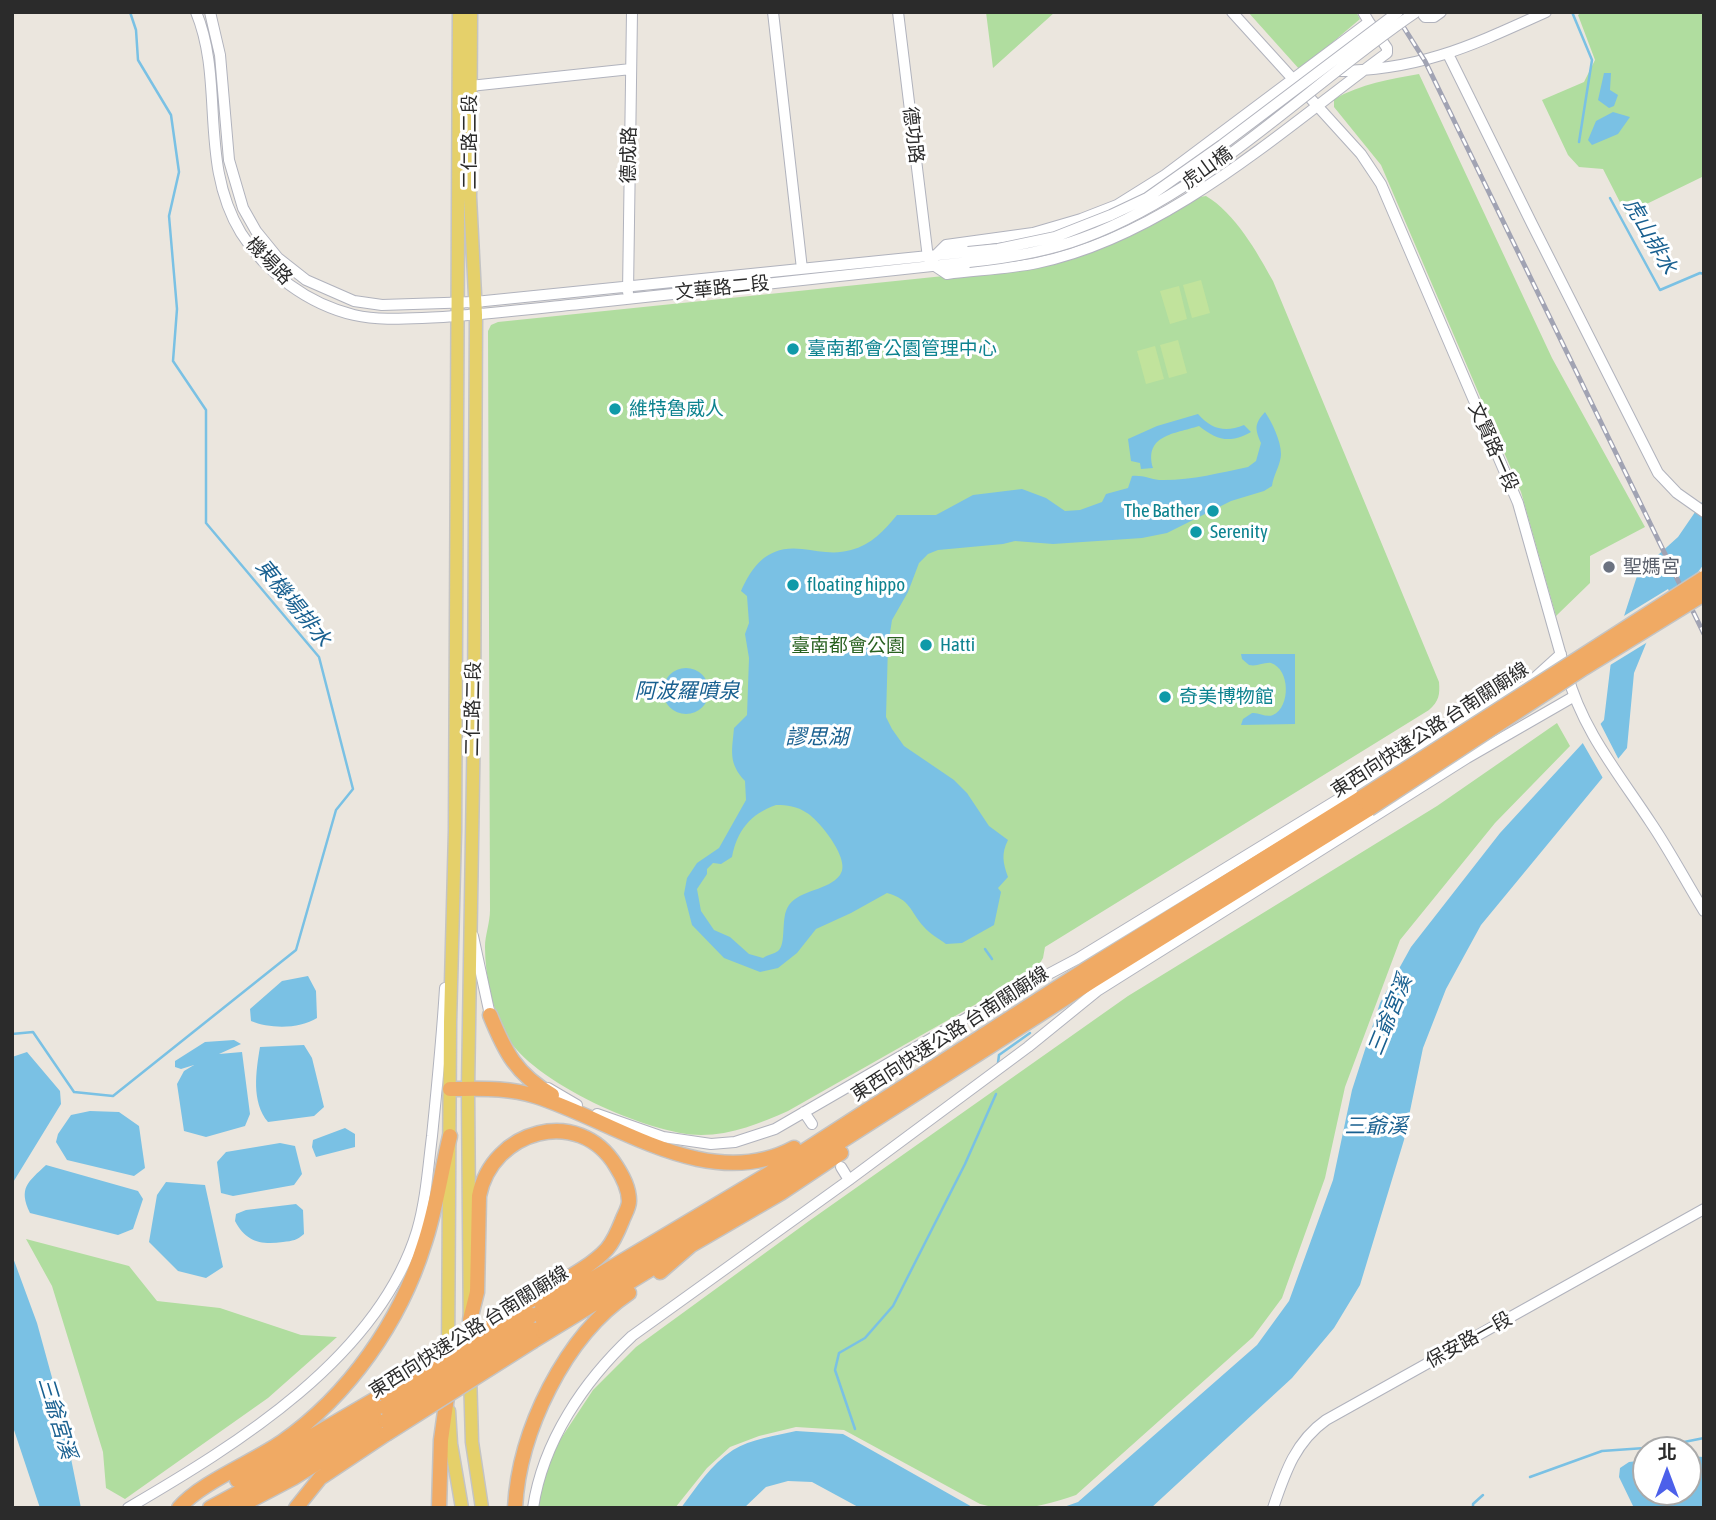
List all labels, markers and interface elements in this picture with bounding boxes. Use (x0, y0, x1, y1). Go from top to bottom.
street label: 二仁路二段 (459, 95, 481, 189)
street label: 德功路 (898, 105, 928, 165)
street label: 德成路 (617, 126, 641, 184)
street label: 虎山橋 (1177, 142, 1237, 194)
water label: 虎山排水 (1618, 193, 1682, 279)
street label: 機場路 (241, 233, 297, 289)
street label: 文華路二段 (674, 272, 770, 304)
place label: 臺南都會公園管理中心 (807, 338, 997, 360)
marker: 臺南都會公園管理中心 (785, 341, 801, 357)
place label: 維特魯威人 (629, 398, 724, 420)
street label: 文賢路一段 (1463, 399, 1523, 495)
marker: 維特魯威人 (607, 401, 623, 417)
place label: The Bather (1124, 500, 1199, 522)
marker: The Bather (1205, 503, 1221, 519)
place label: Serenity (1210, 521, 1268, 543)
marker: Serenity (1188, 524, 1204, 540)
water label: 東機場排水 (250, 554, 336, 652)
place label: 聖媽宮 (1623, 556, 1680, 578)
marker: 聖媽宮 (1601, 559, 1617, 575)
place label: floating hippo (807, 574, 905, 596)
marker: floating hippo (785, 577, 801, 593)
place label: Hatti (940, 634, 975, 656)
park label: 臺南都會公園 (791, 635, 905, 657)
marker: Hatti (918, 637, 934, 653)
street label: 東西向快速公路 台南關廟線 (1327, 658, 1533, 802)
street label: 二仁路二段 (461, 661, 485, 757)
water label: 阿波羅噴泉 (635, 678, 739, 704)
place label: 奇美博物館 (1179, 686, 1274, 708)
marker: 奇美博物館 (1157, 689, 1173, 705)
water label: 謬思湖 (786, 724, 848, 750)
street label: 東西向快速公路 台南關廟線 (847, 962, 1053, 1106)
water label: 三爺宮溪 (1363, 971, 1417, 1059)
water label: 三爺溪 (1345, 1113, 1407, 1139)
street label: 東西向快速公路 台南關廟線 (365, 1261, 573, 1403)
street label: 保安路一段 (1422, 1307, 1516, 1373)
water label: 三爺宮溪 (33, 1374, 81, 1462)
north arrow (1632, 1436, 1702, 1506)
text: 北 (1657, 1441, 1677, 1463)

